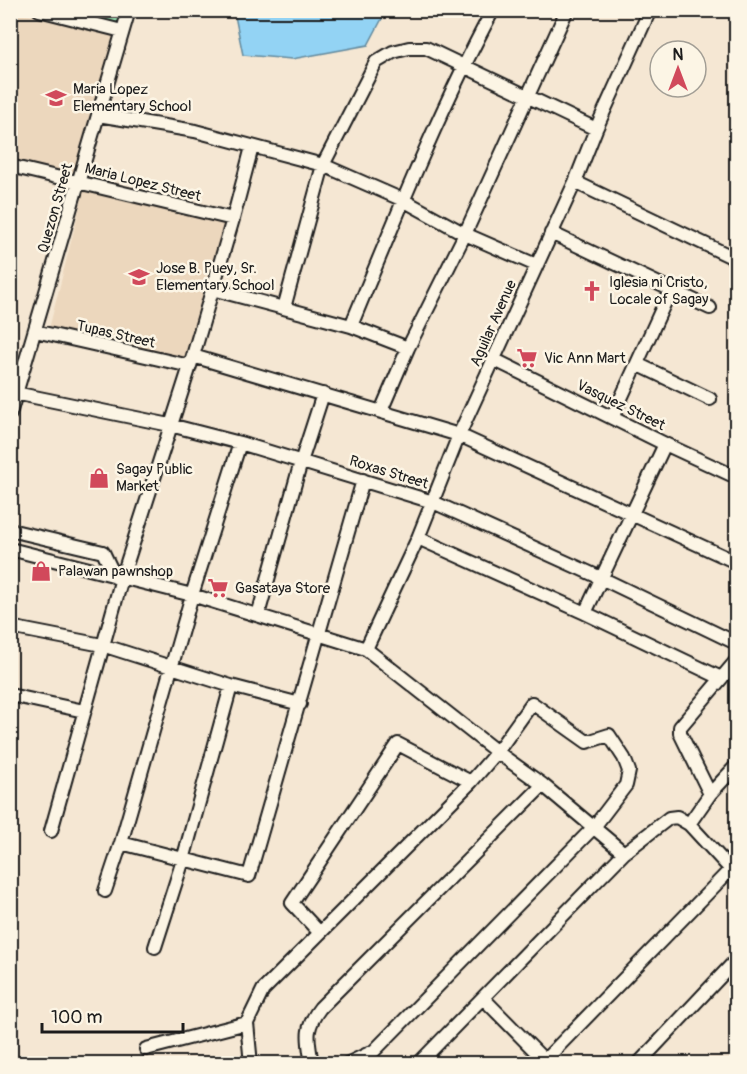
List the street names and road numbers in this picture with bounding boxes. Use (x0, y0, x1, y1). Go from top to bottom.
street label: Maria Lopez Street (83, 159, 204, 206)
street label: Quezon Street (34, 160, 78, 255)
street label: Aguilar Avenue (466, 276, 521, 369)
street label: Tupas Street (75, 316, 158, 353)
street label: Vasquez Street (573, 376, 669, 436)
street label: Roxas Street (347, 451, 432, 494)

